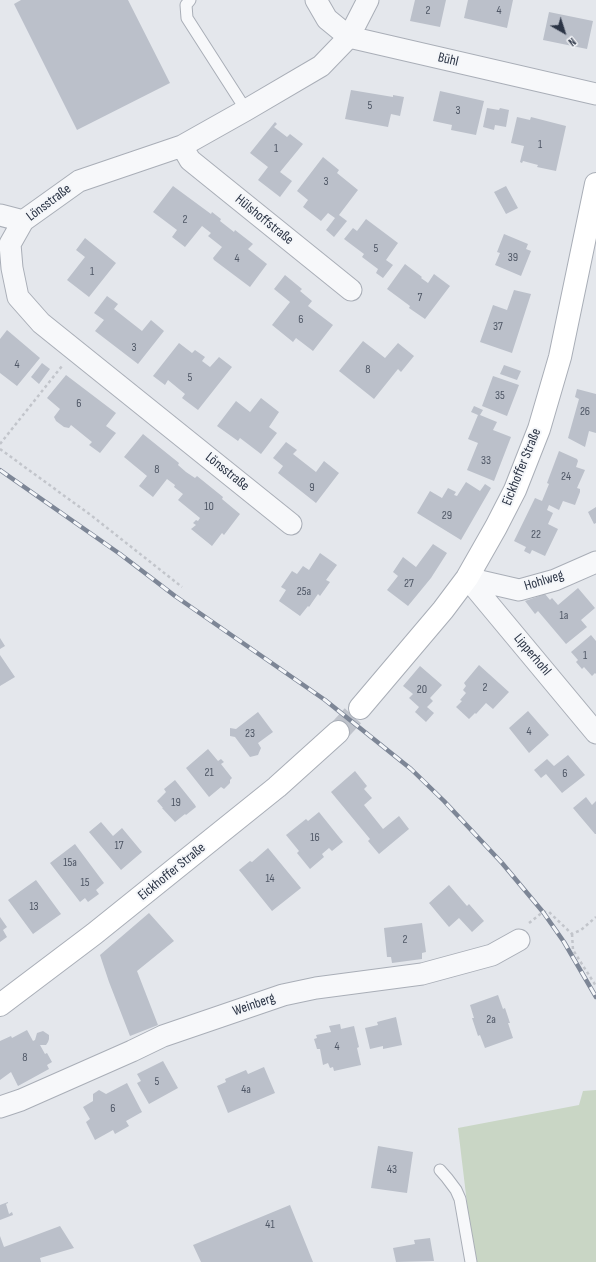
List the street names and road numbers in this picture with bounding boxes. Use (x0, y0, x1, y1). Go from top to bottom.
street label: Bühl (436, 49, 460, 71)
street label: Lönsstraße (23, 181, 75, 225)
street label: Hülshoffstraße (231, 191, 297, 249)
street label: Eickhoffer Straße (499, 426, 545, 508)
street label: Lönsstraße (202, 449, 252, 495)
street label: Hohlweg (522, 567, 566, 595)
street label: Lipperhohl (510, 631, 554, 679)
street label: Eickhoffer Straße (135, 840, 209, 904)
street label: Weinberg (231, 990, 277, 1020)

